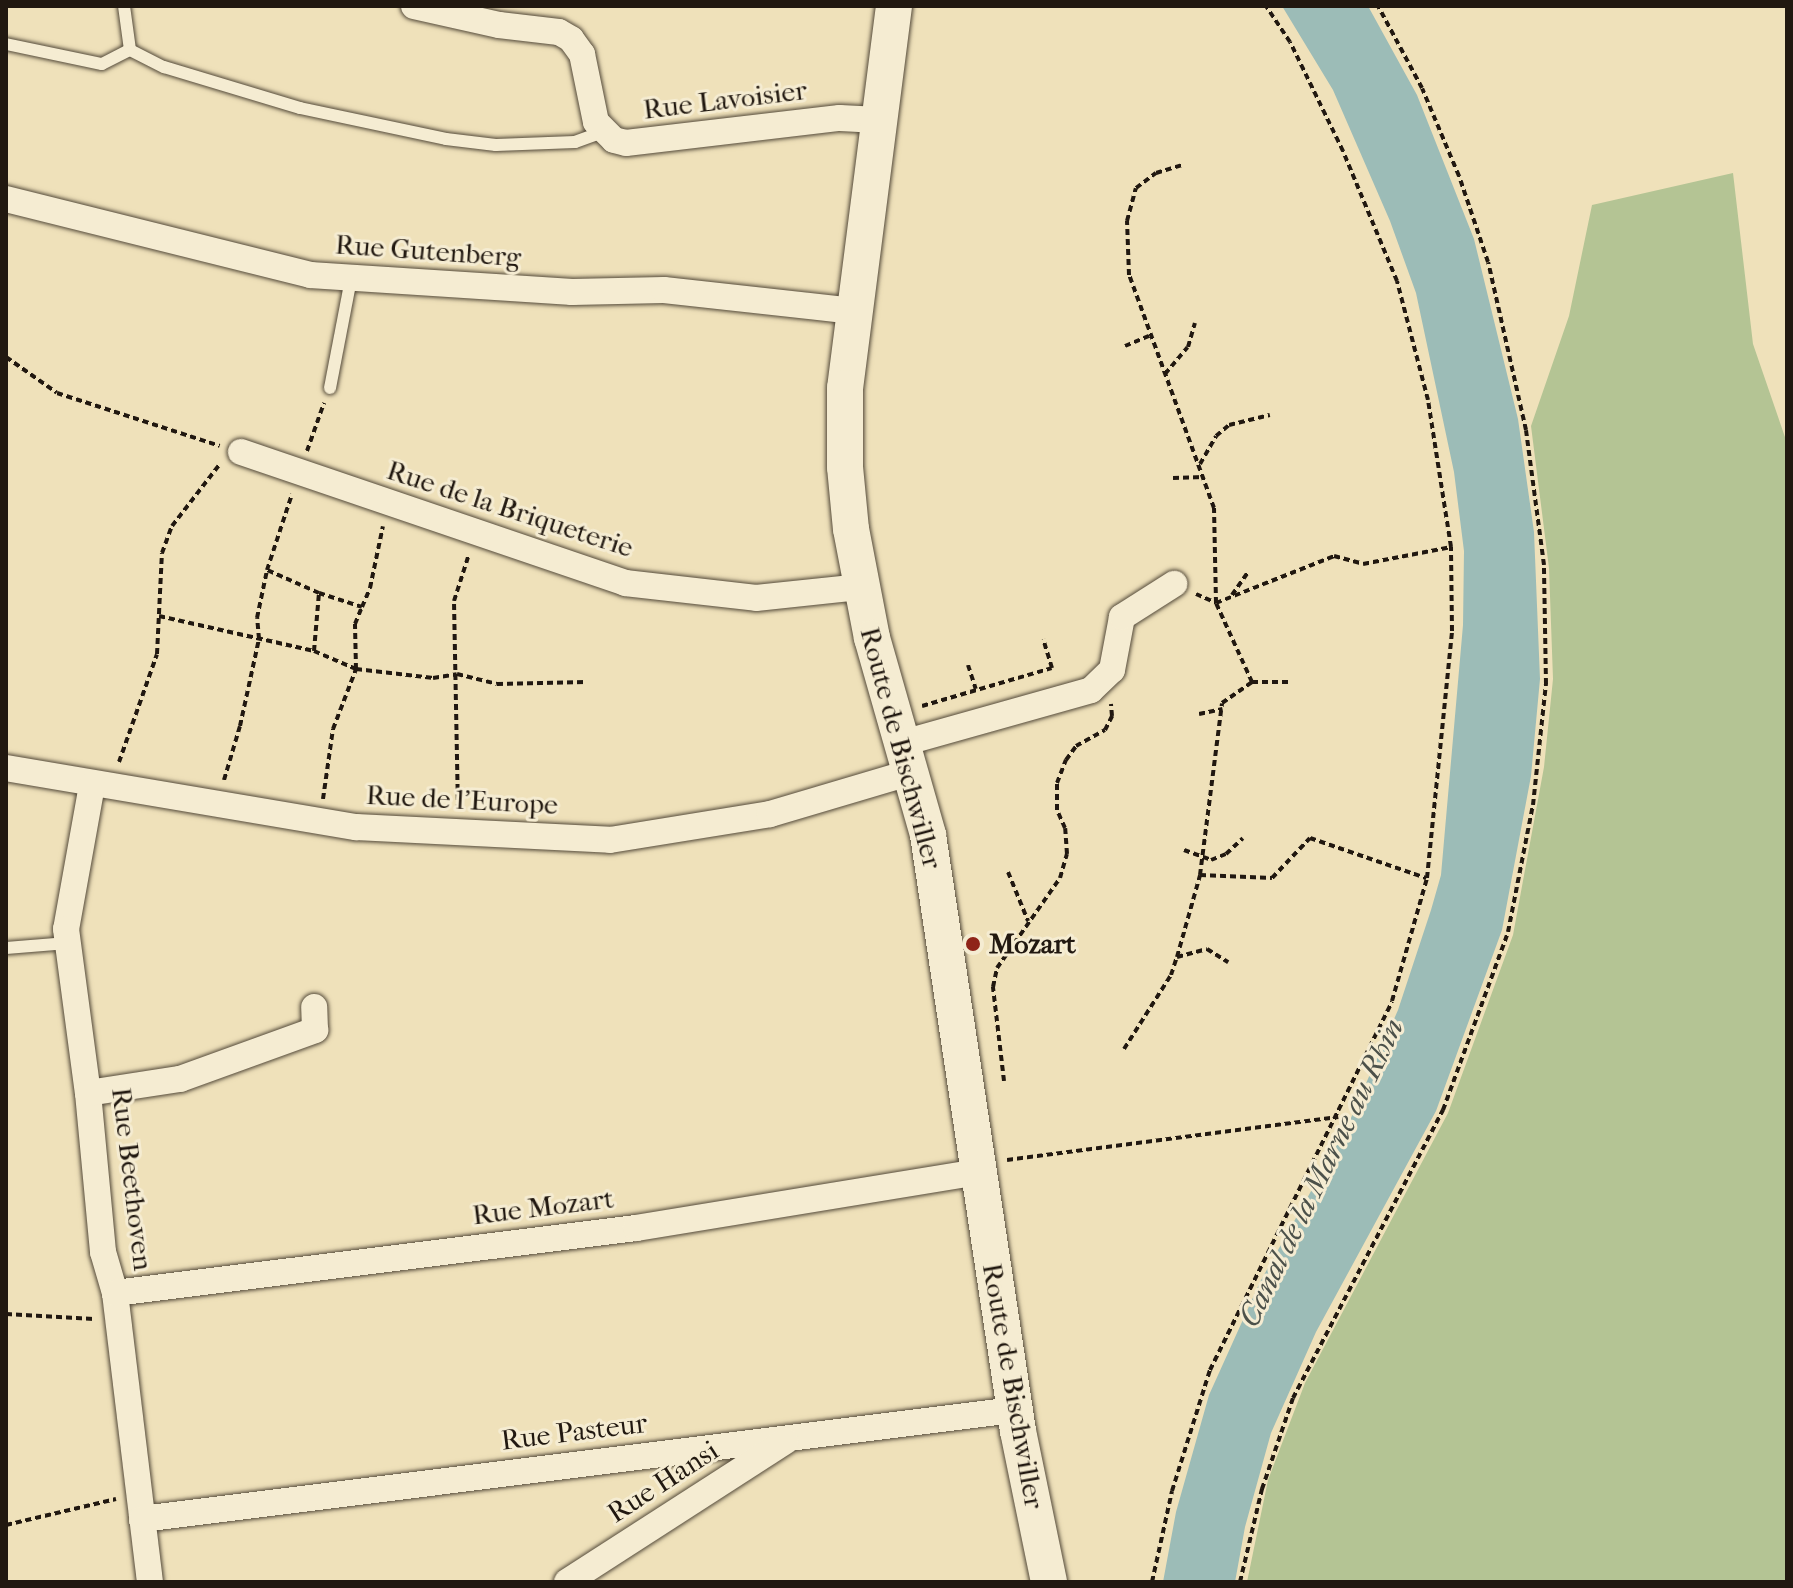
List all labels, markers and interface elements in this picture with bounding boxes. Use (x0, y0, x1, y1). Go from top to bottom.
street label: Rue Lavoisier (641, 73, 809, 127)
street label: Rue Gutenberg (334, 228, 522, 274)
street label: Rue de la Briqueterie (383, 453, 637, 565)
street label: Route de Bischwiller (853, 623, 949, 873)
street label: Rue de l'Europe (365, 778, 559, 822)
place label: Mozart (989, 927, 1076, 961)
marker: Mozart (964, 935, 982, 953)
water label: Canal de la Marne au Rhin (1232, 1013, 1412, 1333)
street label: Rue Beethoven (104, 1086, 160, 1272)
street label: Rue Mozart (470, 1182, 616, 1232)
street label: Route de Bischwiller (975, 1260, 1051, 1512)
street label: Rue Pasteur (499, 1406, 649, 1458)
street label: Rue Hansi (601, 1434, 725, 1530)

